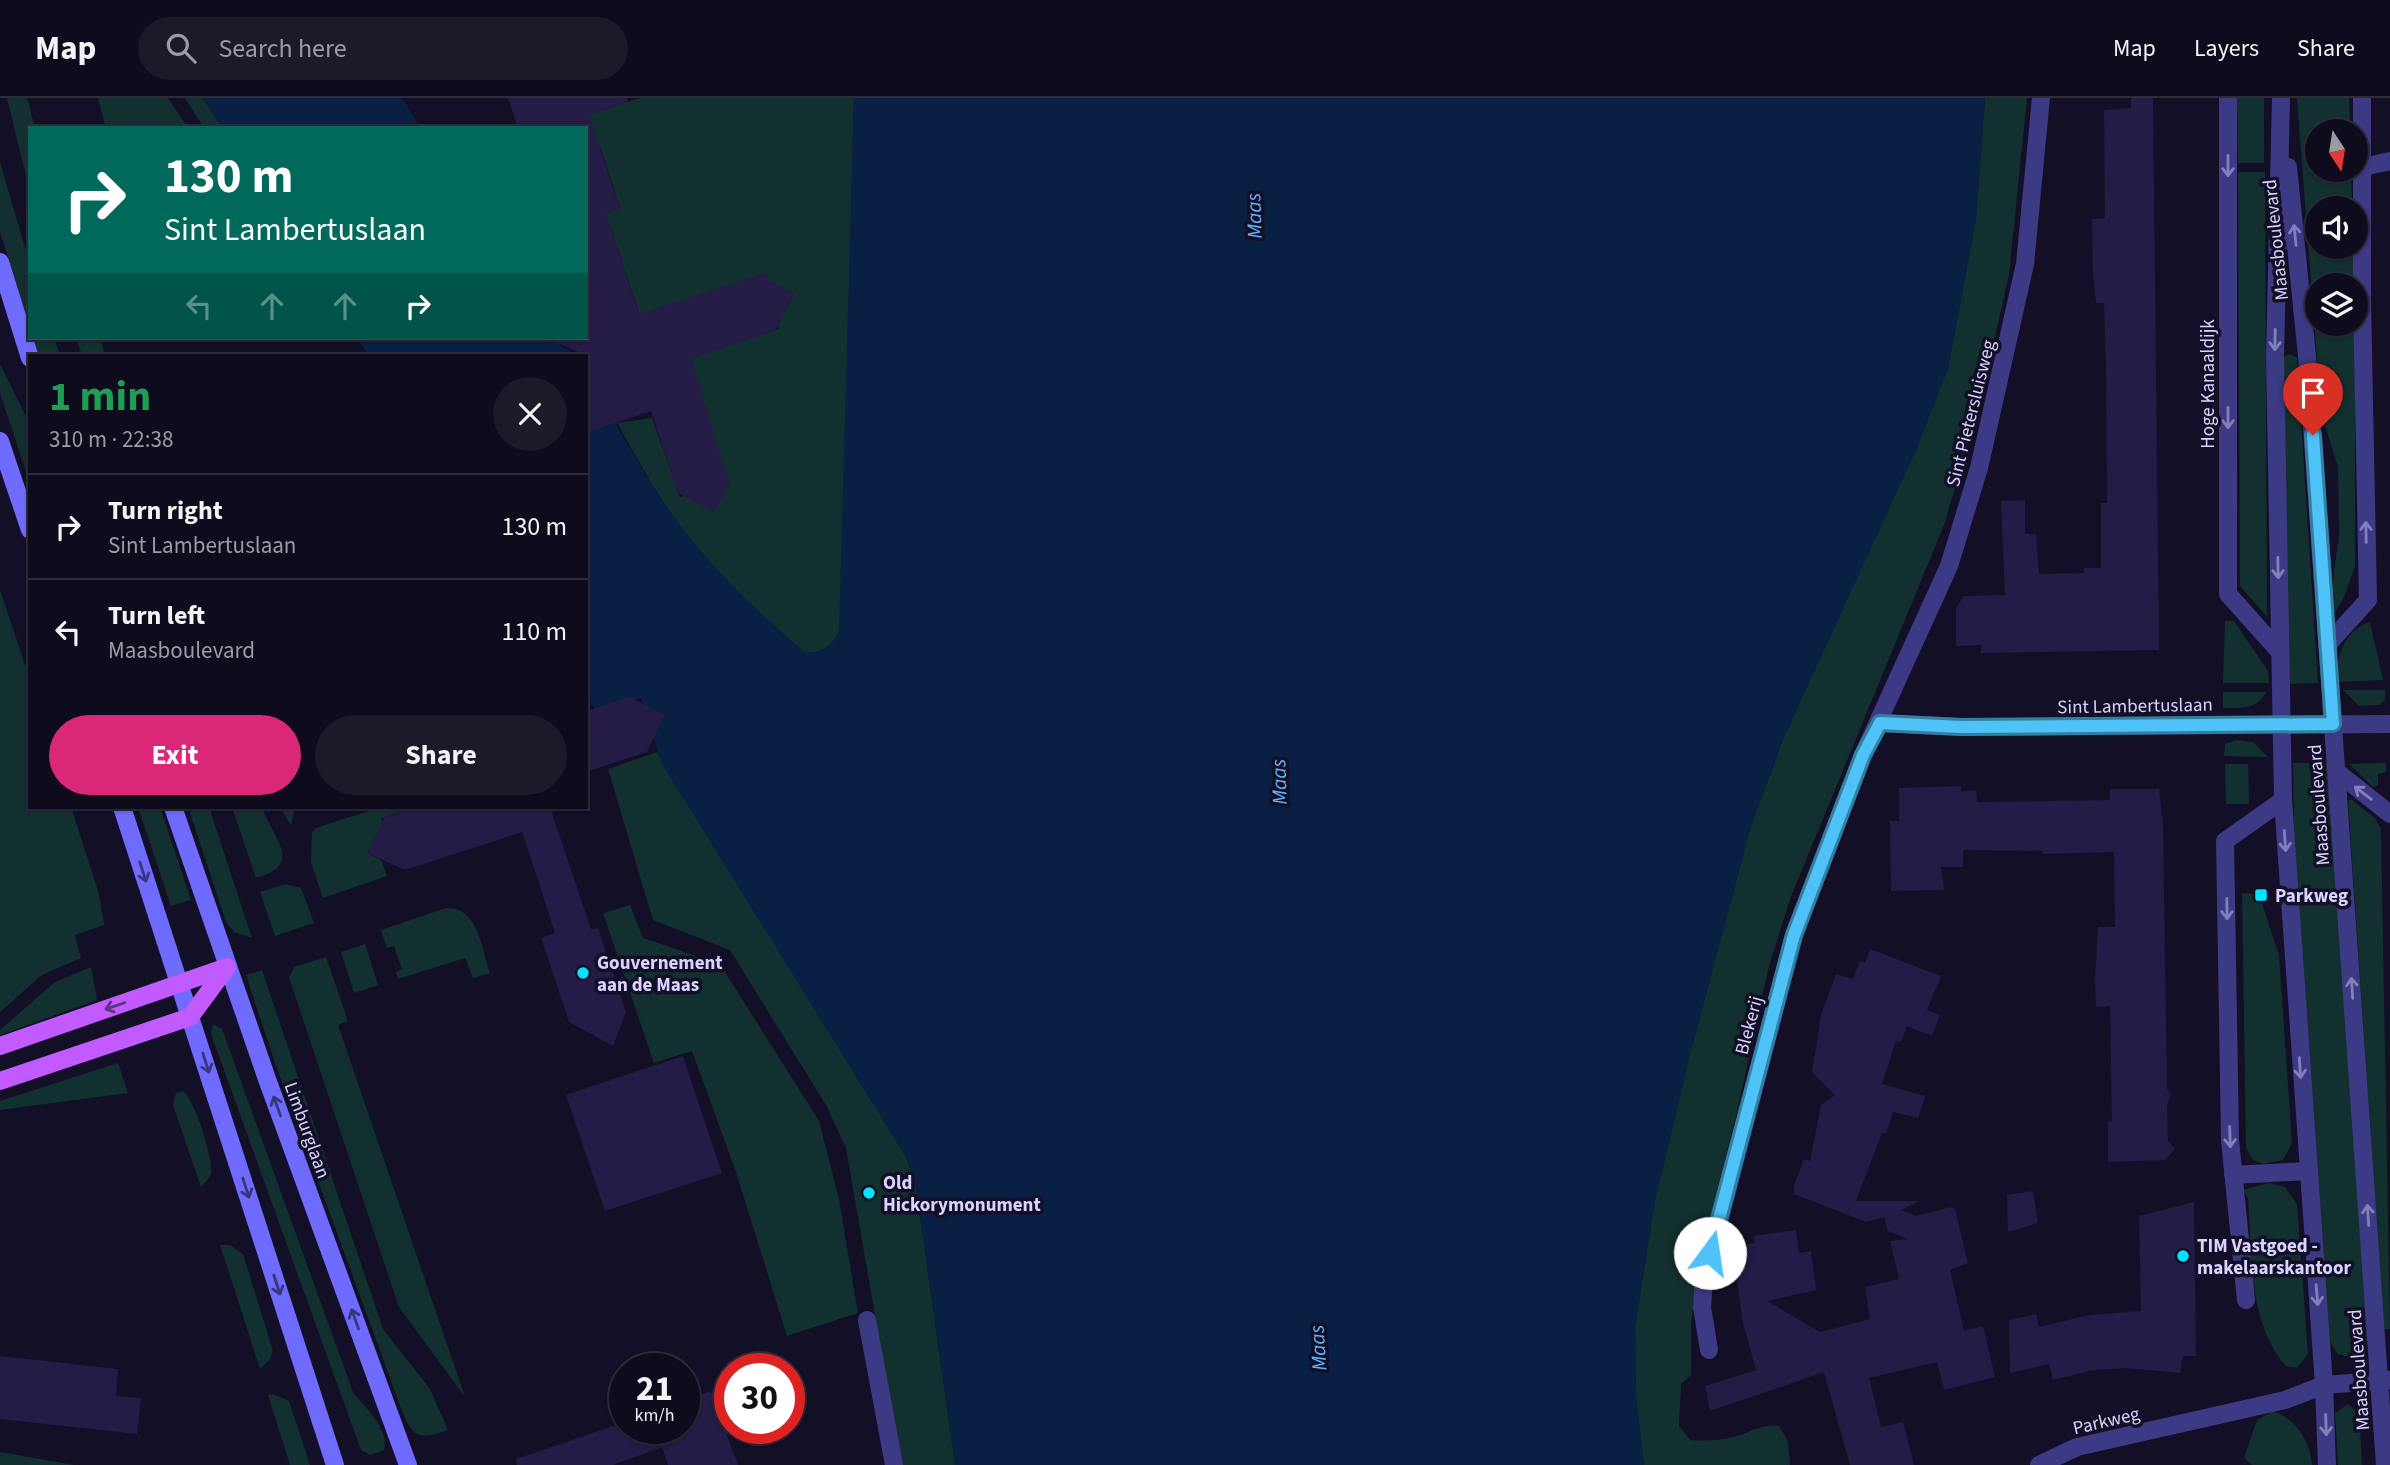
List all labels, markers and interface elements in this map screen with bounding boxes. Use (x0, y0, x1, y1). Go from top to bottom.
search box (138, 17, 628, 80)
text: Map (35, 25, 96, 72)
icon: search (162, 29, 200, 67)
text: Search here (218, 30, 347, 67)
text: Map (2113, 31, 2156, 66)
text: Layers (2194, 31, 2259, 66)
text: Share (2297, 31, 2355, 66)
north arrow (2305, 119, 2368, 182)
map controls (2305, 119, 2368, 336)
text: 130 m (164, 142, 293, 212)
icon: right (49, 154, 140, 245)
one-way arrow (2221, 154, 2235, 177)
street label: Maasboulevard (2257, 178, 2296, 302)
water label: Maas (1238, 193, 1270, 239)
button: sound (2305, 196, 2368, 259)
text: Sint Lambertuslaan (164, 207, 426, 253)
one-way arrow (2289, 225, 2302, 247)
button: layers (2305, 273, 2368, 336)
icon: left (180, 287, 218, 325)
icon: ahead (253, 287, 291, 325)
icon: ahead (326, 287, 364, 325)
icon: right (399, 287, 437, 325)
street label: Hoge Kanaaldijk (2195, 319, 2222, 449)
one-way arrow (2268, 329, 2282, 352)
street label: Sint Pietersluisweg (1940, 337, 2003, 490)
pin (2283, 363, 2343, 435)
text: 1 min (49, 367, 151, 427)
icon: arrive (2294, 374, 2332, 412)
button: close (493, 377, 567, 451)
one-way arrow (2221, 406, 2235, 429)
text: 310 m · 22:38 (49, 423, 173, 456)
text: Turn right (108, 492, 223, 529)
icon: right (49, 508, 87, 546)
text: 130 m (501, 508, 567, 545)
one-way arrow (2359, 521, 2373, 544)
text: Sint Lambertuslaan (108, 529, 296, 562)
one-way arrow (2271, 556, 2285, 579)
text: Turn left (108, 597, 205, 634)
icon: left (49, 613, 87, 651)
text: 110 m (501, 613, 567, 650)
text: Maasboulevard (108, 634, 255, 667)
street label: Sint Lambertuslaan (2057, 692, 2213, 721)
button: Exit (49, 715, 301, 795)
button: Share (315, 715, 567, 795)
street label: Maasboulevard (2302, 743, 2337, 866)
water label: Maas (1263, 759, 1295, 805)
one-way arrow (2354, 786, 2373, 800)
one-way arrow (2279, 829, 2292, 852)
one-way arrow (138, 860, 150, 882)
place label: Parkweg (2275, 883, 2348, 910)
marker: Parkweg (2253, 887, 2269, 903)
one-way arrow (2220, 897, 2233, 920)
place label: Gouvernement aan de Maas (597, 950, 723, 999)
marker: Gouvernement aan de Maas (575, 965, 591, 981)
one-way arrow (2345, 977, 2358, 999)
street label: Blekerij (1729, 993, 1770, 1058)
one-way arrow (104, 1000, 126, 1013)
one-way arrow (200, 1052, 213, 1074)
one-way arrow (2294, 1056, 2307, 1079)
street label: Limburglaan (277, 1079, 337, 1183)
one-way arrow (270, 1095, 282, 1117)
one-way arrow (2223, 1125, 2236, 1148)
place label: Old Hickorymonument (883, 1170, 1041, 1219)
one-way arrow (241, 1177, 253, 1199)
marker: Old Hickorymonument (861, 1185, 877, 1201)
one-way arrow (2361, 1204, 2374, 1226)
position arrow (1673, 1216, 1747, 1290)
place label: TIM Vastgoed - makelaarskantoor (2197, 1233, 2351, 1282)
marker: TIM Vastgoed - makelaarskantoor (2175, 1248, 2191, 1264)
one-way arrow (272, 1274, 285, 1296)
one-way arrow (2311, 1283, 2324, 1306)
street label: Maasboulevard (2342, 1308, 2377, 1431)
one-way arrow (348, 1309, 360, 1331)
water label: Maas (1301, 1324, 1335, 1372)
speed limit sign: 30 (714, 1353, 805, 1444)
text: 21 (636, 1364, 673, 1414)
street label: Parkweg (2070, 1401, 2143, 1442)
text: km/h (635, 1403, 674, 1428)
one-way arrow (2319, 1413, 2332, 1436)

